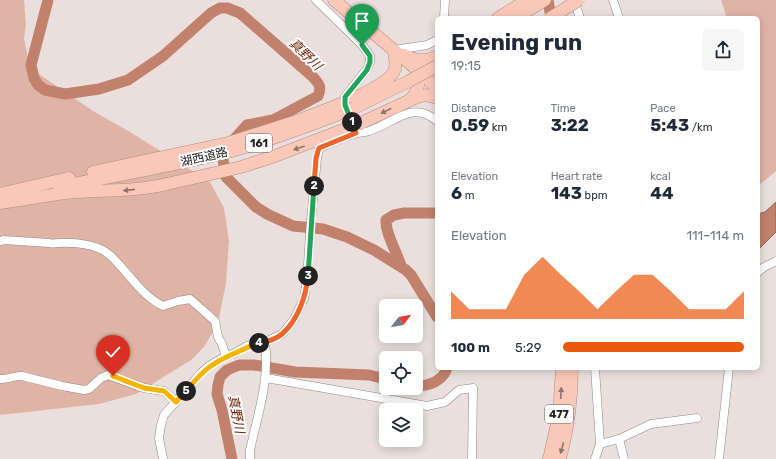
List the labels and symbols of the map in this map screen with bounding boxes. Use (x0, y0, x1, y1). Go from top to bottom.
pin (345, 4, 379, 45)
water label: 真野川 (286, 35, 326, 75)
one-way arrow (380, 108, 392, 114)
pin: 1 (342, 112, 362, 132)
road number: 161 (246, 134, 272, 152)
street label: 湖西道路 (179, 145, 229, 169)
one-way arrow (292, 145, 304, 151)
pin: 2 (304, 176, 324, 196)
one-way arrow (123, 187, 135, 193)
pin: 3 (298, 266, 318, 286)
north arrow (379, 299, 423, 343)
pin: 4 (249, 333, 269, 353)
pin (96, 335, 130, 376)
pin: 5 (176, 381, 196, 401)
one-way arrow (558, 387, 565, 399)
water label: 真野川 (225, 394, 248, 437)
road number: 477 (545, 405, 573, 423)
one-way arrow (559, 442, 565, 454)

